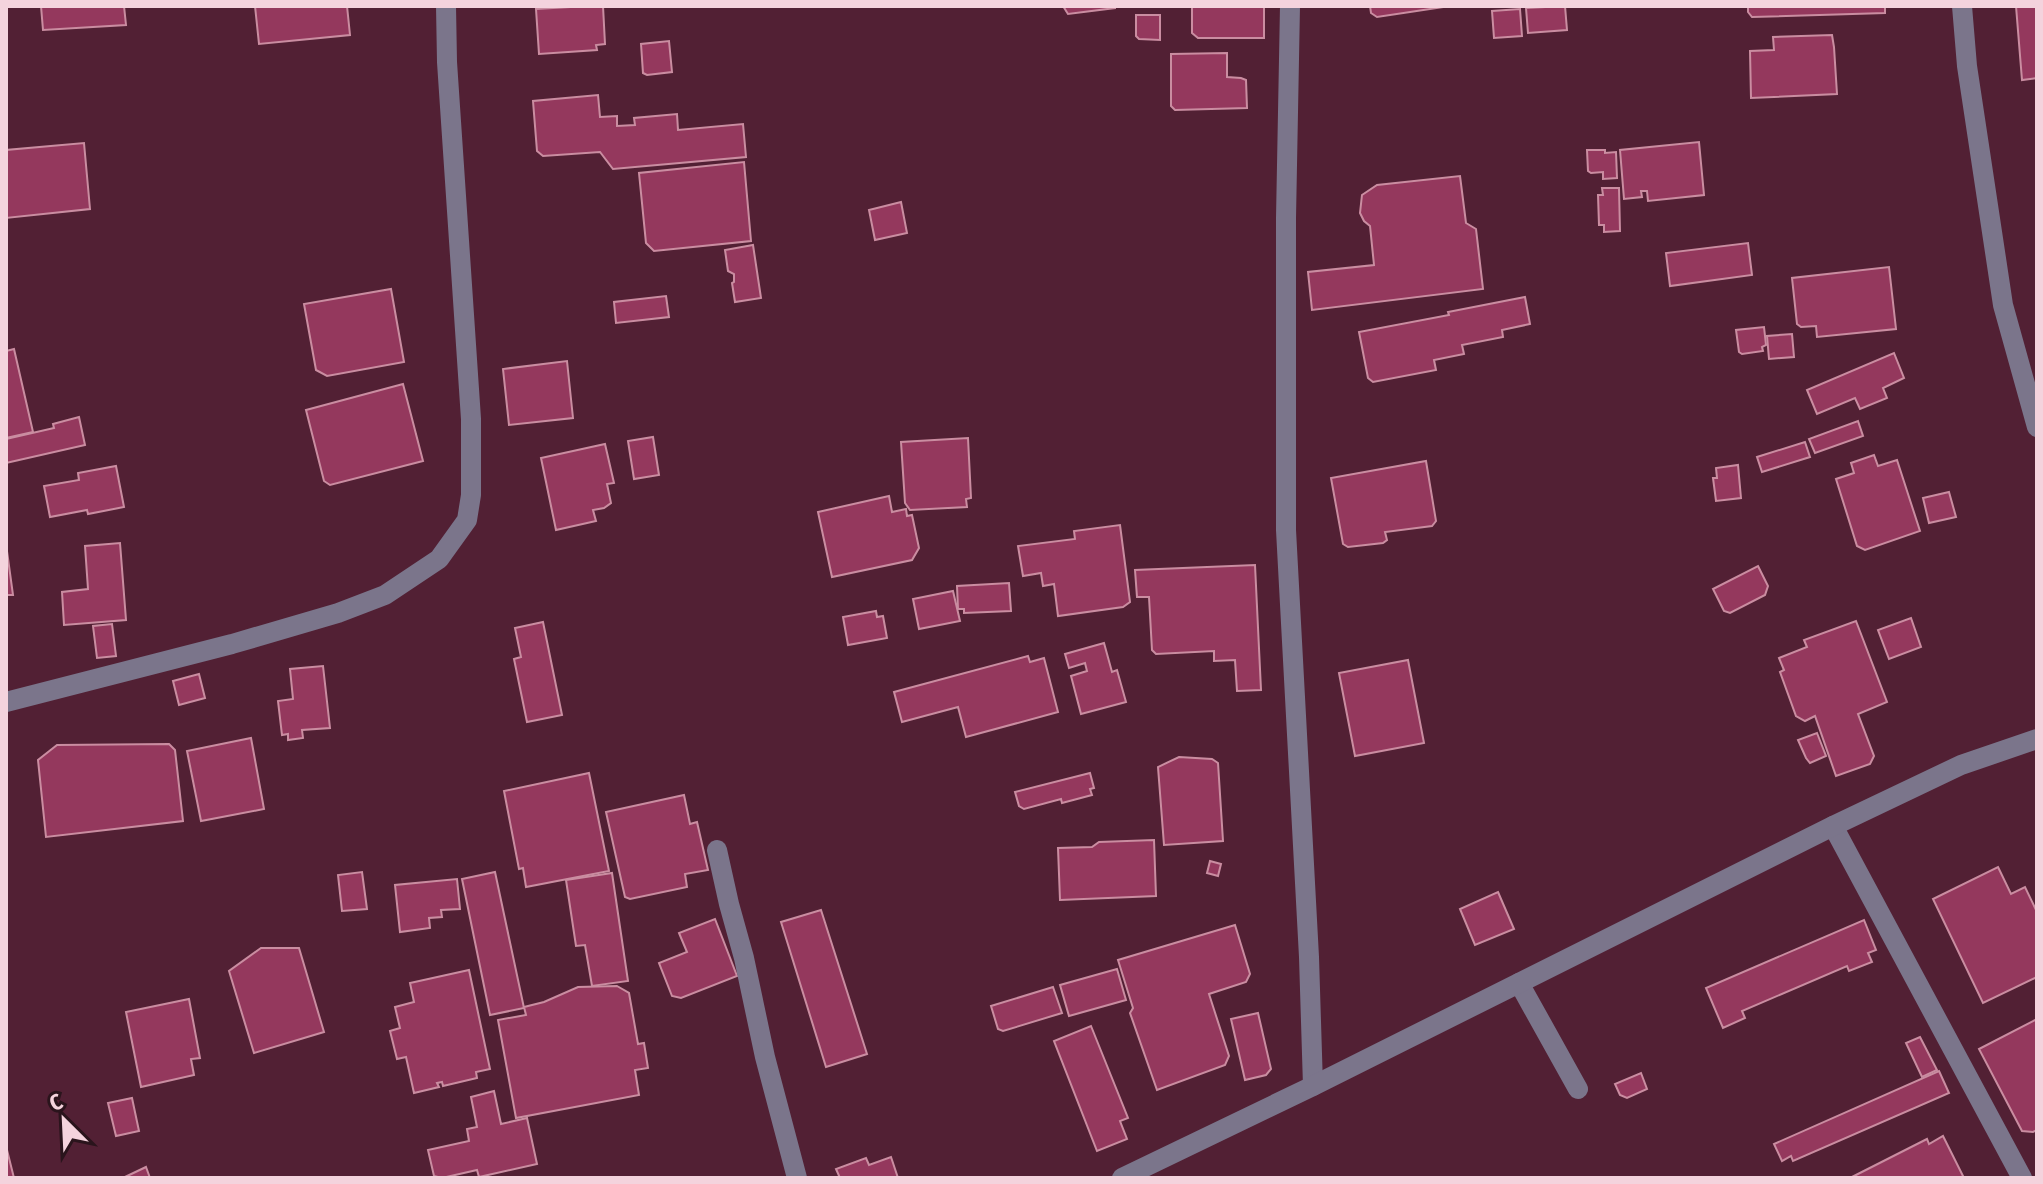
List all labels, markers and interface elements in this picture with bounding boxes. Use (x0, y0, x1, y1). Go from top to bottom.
north arrow (24, 1080, 104, 1160)
text: С (45, 1087, 67, 1117)

